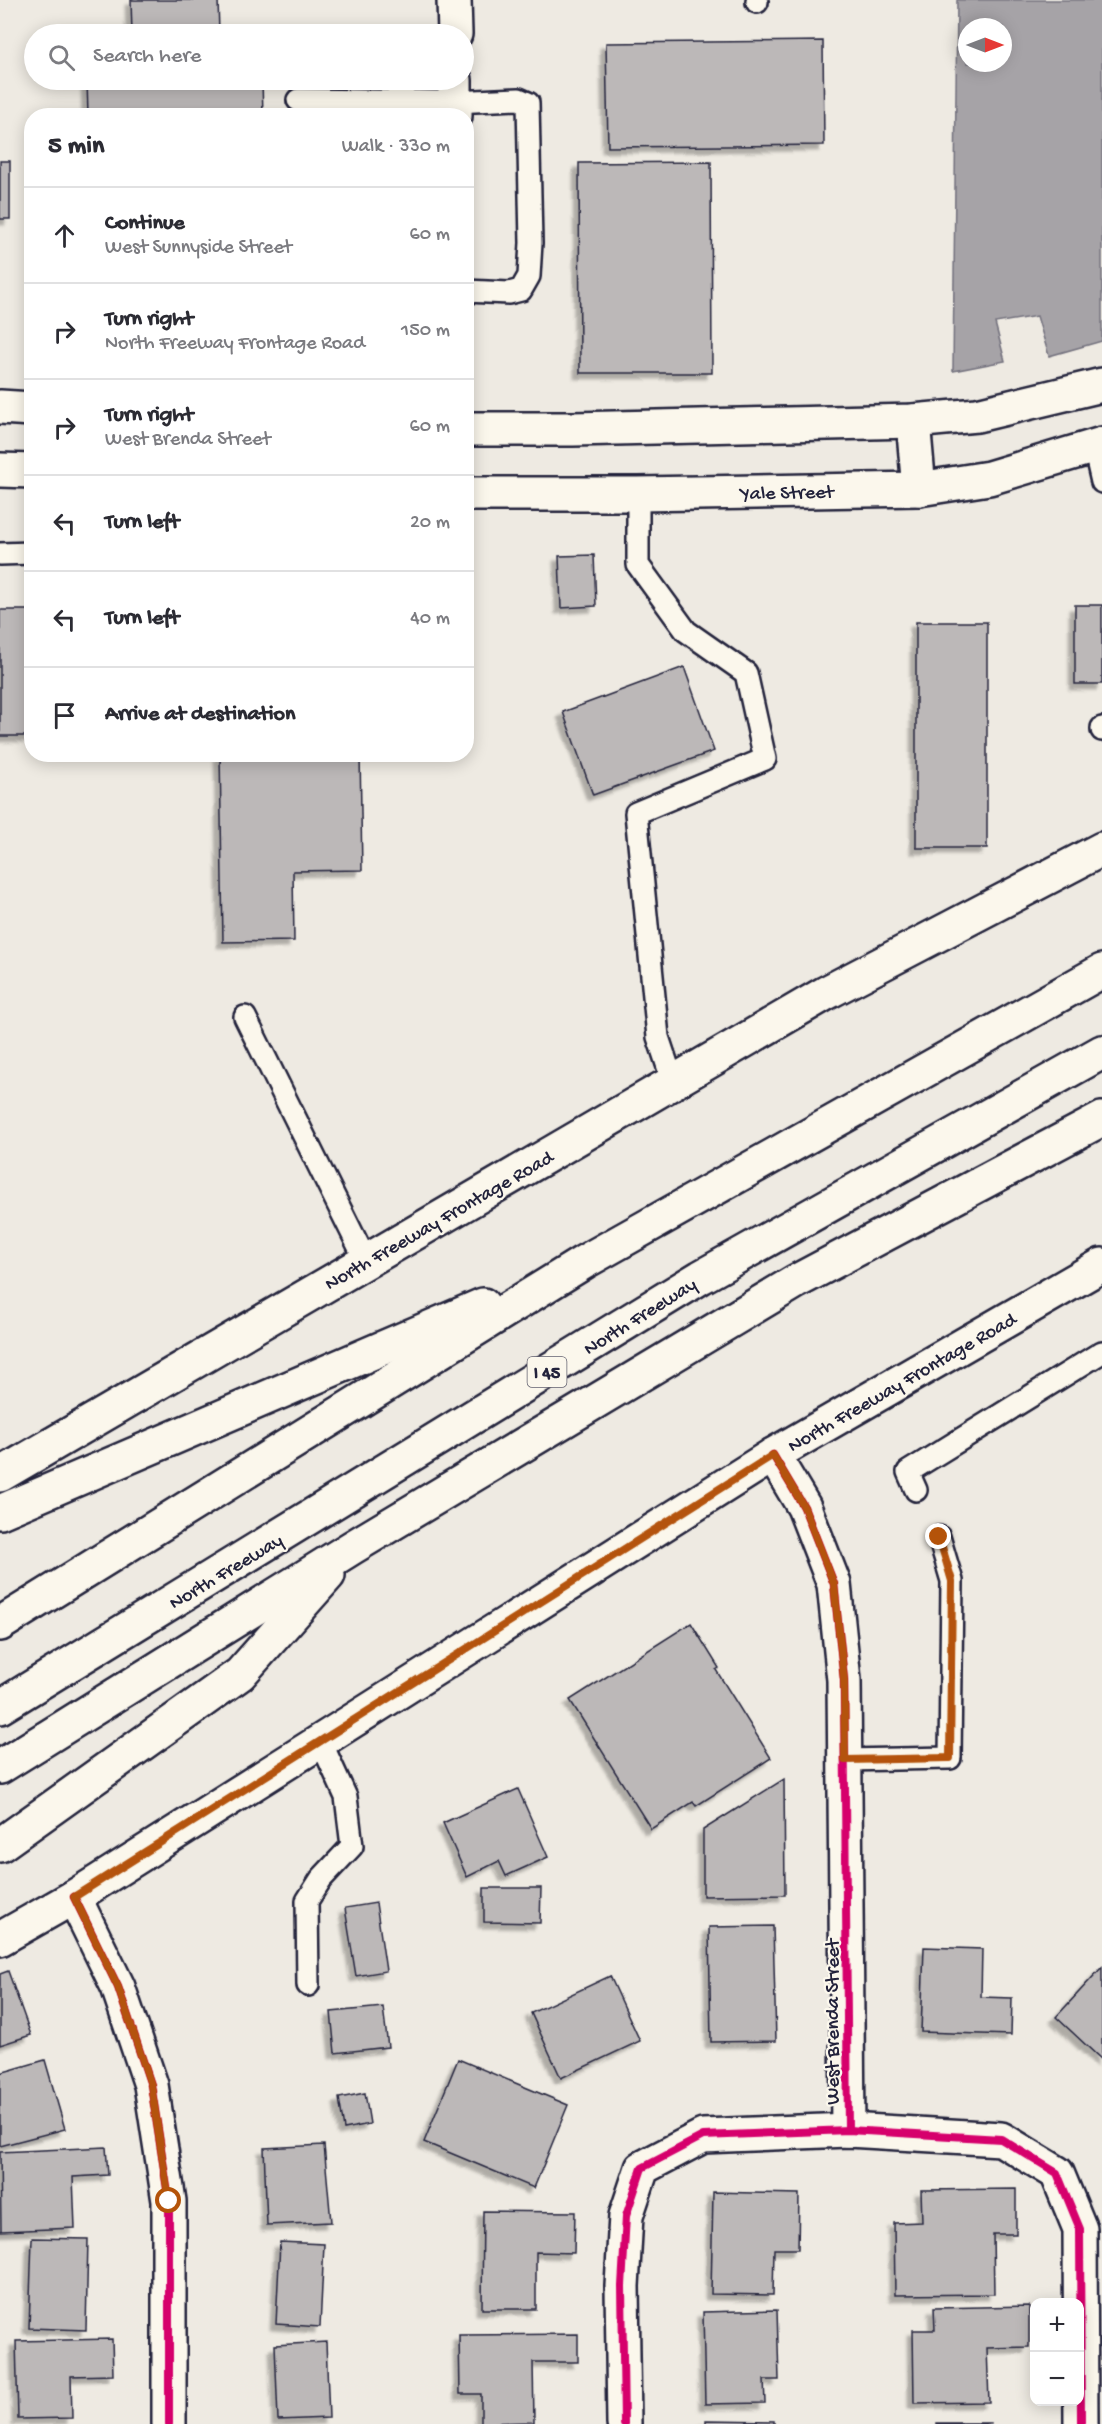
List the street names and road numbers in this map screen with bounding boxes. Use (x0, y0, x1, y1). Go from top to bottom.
street label: Yale Street (738, 482, 836, 507)
street label: North Freeway Frontage Road (321, 1146, 560, 1297)
street label: North Freeway (580, 1274, 702, 1362)
street label: North Freeway Frontage Road (784, 1308, 1023, 1459)
road number: I 45 (528, 1357, 566, 1387)
street label: North Freeway (166, 1530, 288, 1616)
street label: West Brenda Street (823, 1937, 846, 2105)

